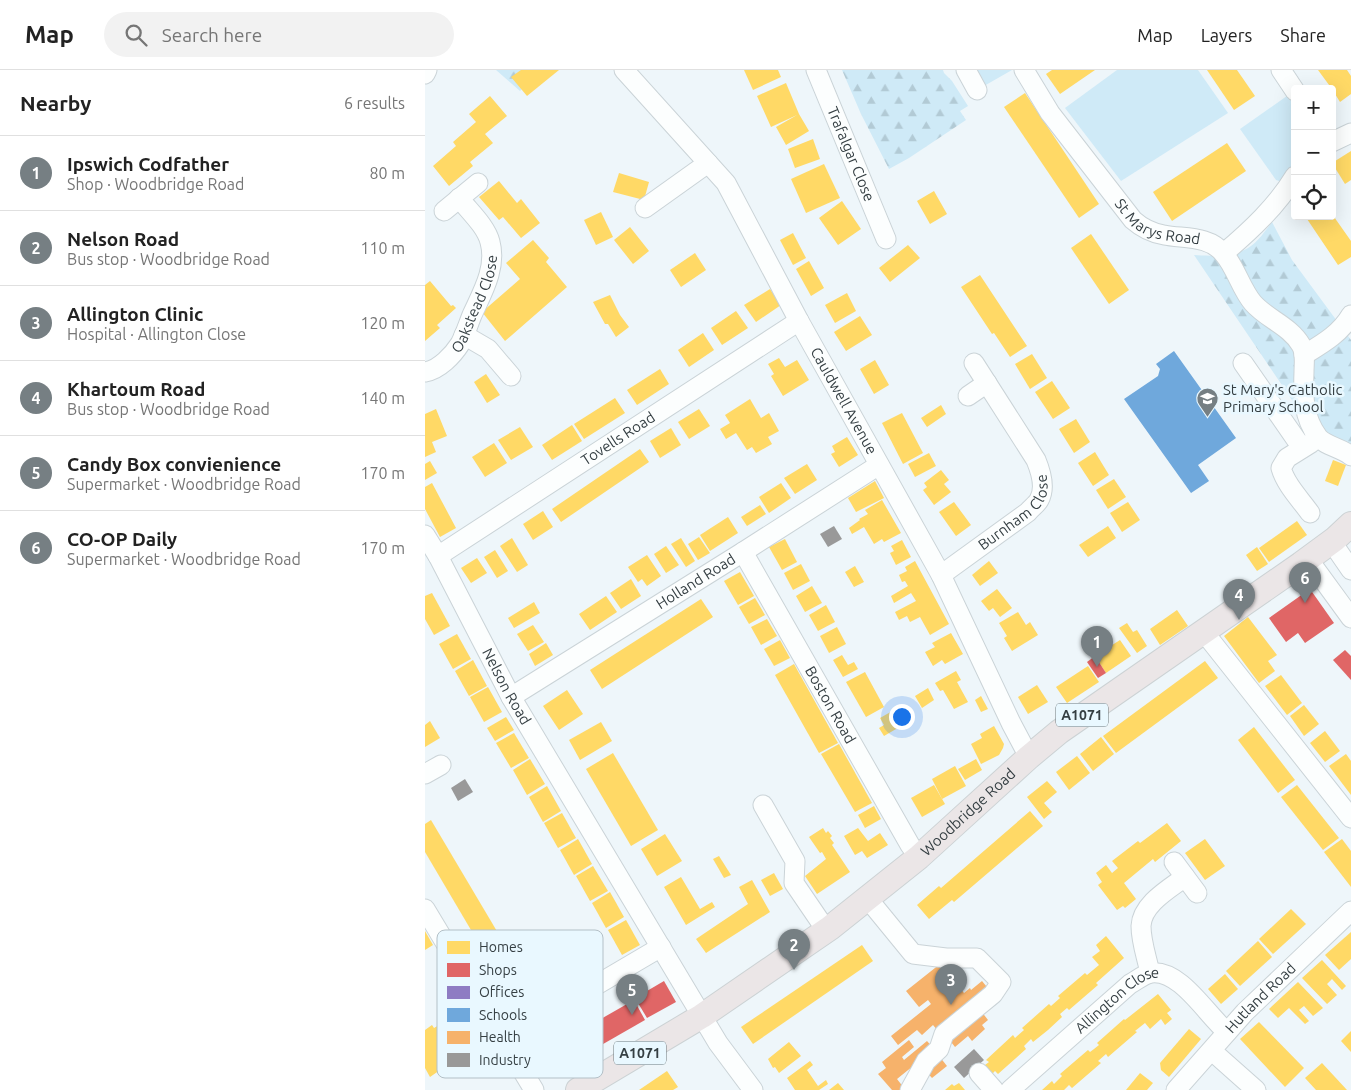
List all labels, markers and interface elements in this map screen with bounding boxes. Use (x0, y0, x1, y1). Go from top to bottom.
search box (104, 12, 454, 57)
text: Map (25, 21, 74, 48)
icon: search (122, 21, 150, 49)
text: Search here (162, 24, 262, 46)
text: Map (1137, 25, 1173, 45)
text: Layers (1201, 25, 1252, 45)
text: Share (1280, 25, 1326, 45)
map controls (1291, 85, 1336, 220)
button: + (1291, 85, 1336, 130)
text: Nearby (20, 91, 91, 115)
text: 6 results (344, 94, 405, 112)
street label: Trafalgar Close (824, 104, 878, 204)
button: − (1291, 130, 1336, 175)
text: Ipswich Codfather (67, 153, 229, 175)
text: 1 (31, 164, 41, 182)
text: 80 m (369, 164, 405, 182)
text: Shop · Woodbridge Road (67, 175, 244, 193)
button: locate (1291, 175, 1336, 220)
street label: St Marys Road (1112, 195, 1202, 247)
text: Nelson Road (67, 228, 179, 250)
text: 2 (31, 239, 41, 257)
text: 110 m (360, 239, 405, 257)
text: Bus stop · Woodbridge Road (67, 250, 270, 268)
street label: Oakstead Close (448, 254, 500, 356)
text: Allington Clinic (67, 303, 203, 325)
text: 3 (31, 314, 41, 332)
text: 120 m (360, 314, 405, 332)
text: Hospital · Allington Close (67, 325, 246, 343)
street label: Cauldwell Avenue (807, 344, 881, 457)
text: Khartoum Road (67, 378, 205, 400)
place label: St Mary's Catholic Primary School (1223, 381, 1342, 415)
school or university icon: St Mary's Catholic Primary School (1195, 387, 1219, 418)
text: 4 (31, 389, 41, 407)
text: 140 m (360, 389, 405, 407)
text: Bus stop · Woodbridge Road (67, 400, 270, 418)
street label: Tovells Road (578, 408, 658, 468)
text: Candy Box convienience (67, 453, 281, 475)
text: 5 (31, 464, 41, 482)
text: 170 m (360, 464, 405, 482)
street label: Burnham Close (975, 473, 1050, 553)
text: Supermarket · Woodbridge Road (67, 475, 301, 493)
text: CO-OP Daily (67, 528, 177, 550)
text: 6 (31, 539, 41, 557)
text: 170 m (360, 539, 405, 557)
text: Supermarket · Woodbridge Road (67, 550, 301, 568)
street label: Holland Road (653, 550, 738, 612)
pin: 6 (1289, 562, 1321, 603)
pin: 4 (1223, 579, 1255, 620)
pin: 1 (1081, 626, 1113, 667)
street label: Nelson Road (479, 645, 535, 728)
street label: Boston Road (802, 663, 859, 746)
your location (889, 704, 915, 730)
road number: A1071 (1056, 704, 1108, 726)
street label: Woodbridge Road (917, 765, 1019, 859)
pin: 2 (778, 929, 810, 970)
legend (437, 930, 603, 1078)
text: Homes (479, 939, 523, 955)
street label: Hutland Road (1222, 959, 1299, 1036)
text: Shops (479, 962, 517, 978)
pin: 3 (935, 964, 967, 1005)
street label: Allington Close (1072, 964, 1159, 1036)
pin: 5 (616, 974, 648, 1015)
text: Offices (479, 984, 524, 1000)
text: Schools (479, 1007, 527, 1023)
text: Health (479, 1029, 521, 1045)
road number: A1071 (614, 1041, 666, 1064)
text: Industry (479, 1052, 531, 1068)

